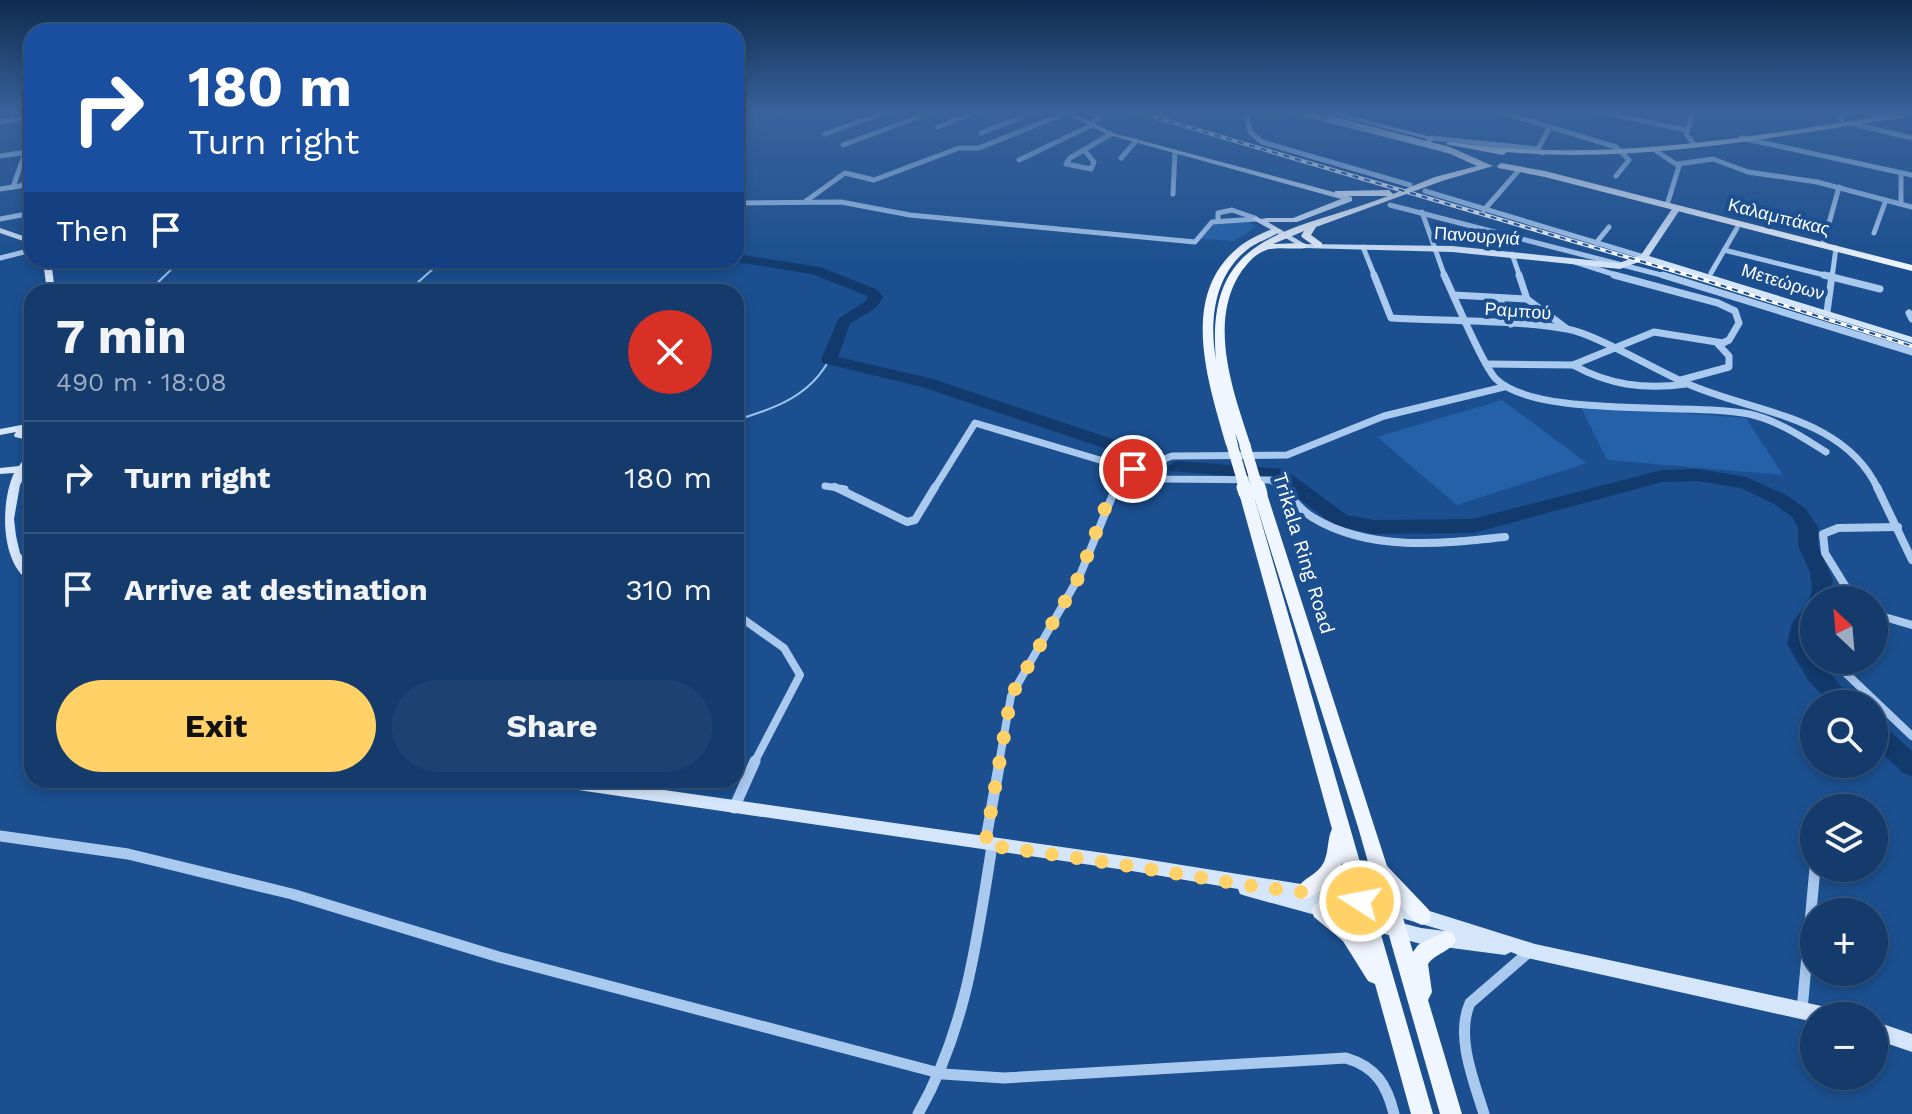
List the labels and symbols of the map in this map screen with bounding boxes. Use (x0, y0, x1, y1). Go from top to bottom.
street label: Καλαμπάκας (1726, 194, 1832, 239)
street label: Πανουργιά (1433, 222, 1521, 249)
street label: Μετεώρων (1739, 259, 1827, 304)
street label: Ραμπού (1484, 298, 1552, 323)
pin (1099, 435, 1167, 503)
street label: Trikala Ring Road (1268, 469, 1340, 637)
north arrow (1800, 586, 1888, 674)
position arrow (1318, 859, 1402, 943)

